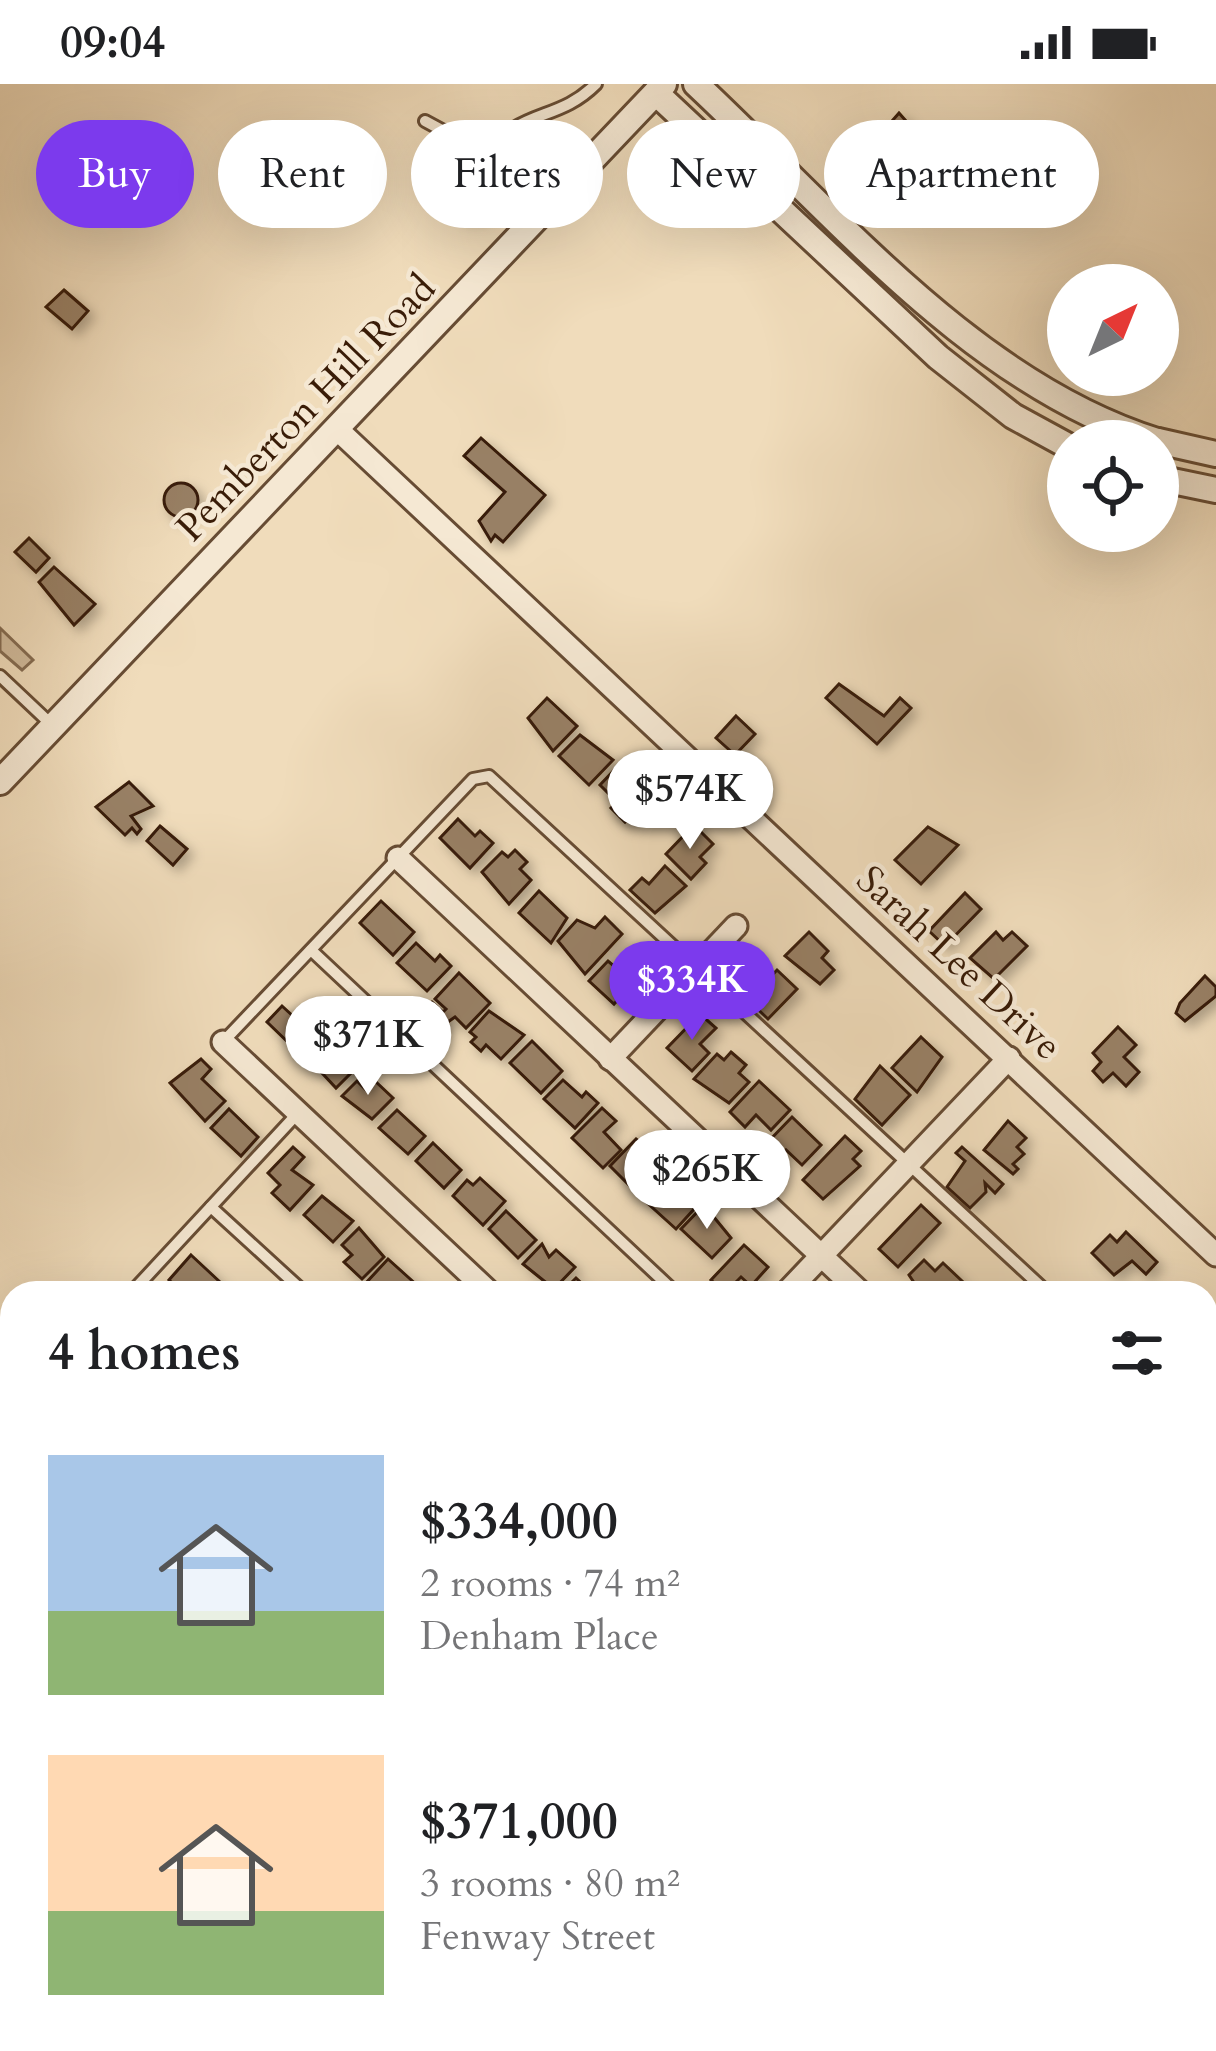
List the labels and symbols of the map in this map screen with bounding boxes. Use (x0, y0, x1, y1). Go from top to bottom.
street label: Pemberton Hill Road (165, 263, 448, 553)
north arrow (1047, 264, 1179, 396)
pin: $574K (606, 750, 774, 852)
street label: Sarah Lee Drive (845, 854, 1073, 1072)
pin: $334K (608, 941, 776, 1043)
pin: $371K (284, 996, 452, 1098)
pin: $265K (623, 1130, 791, 1232)

